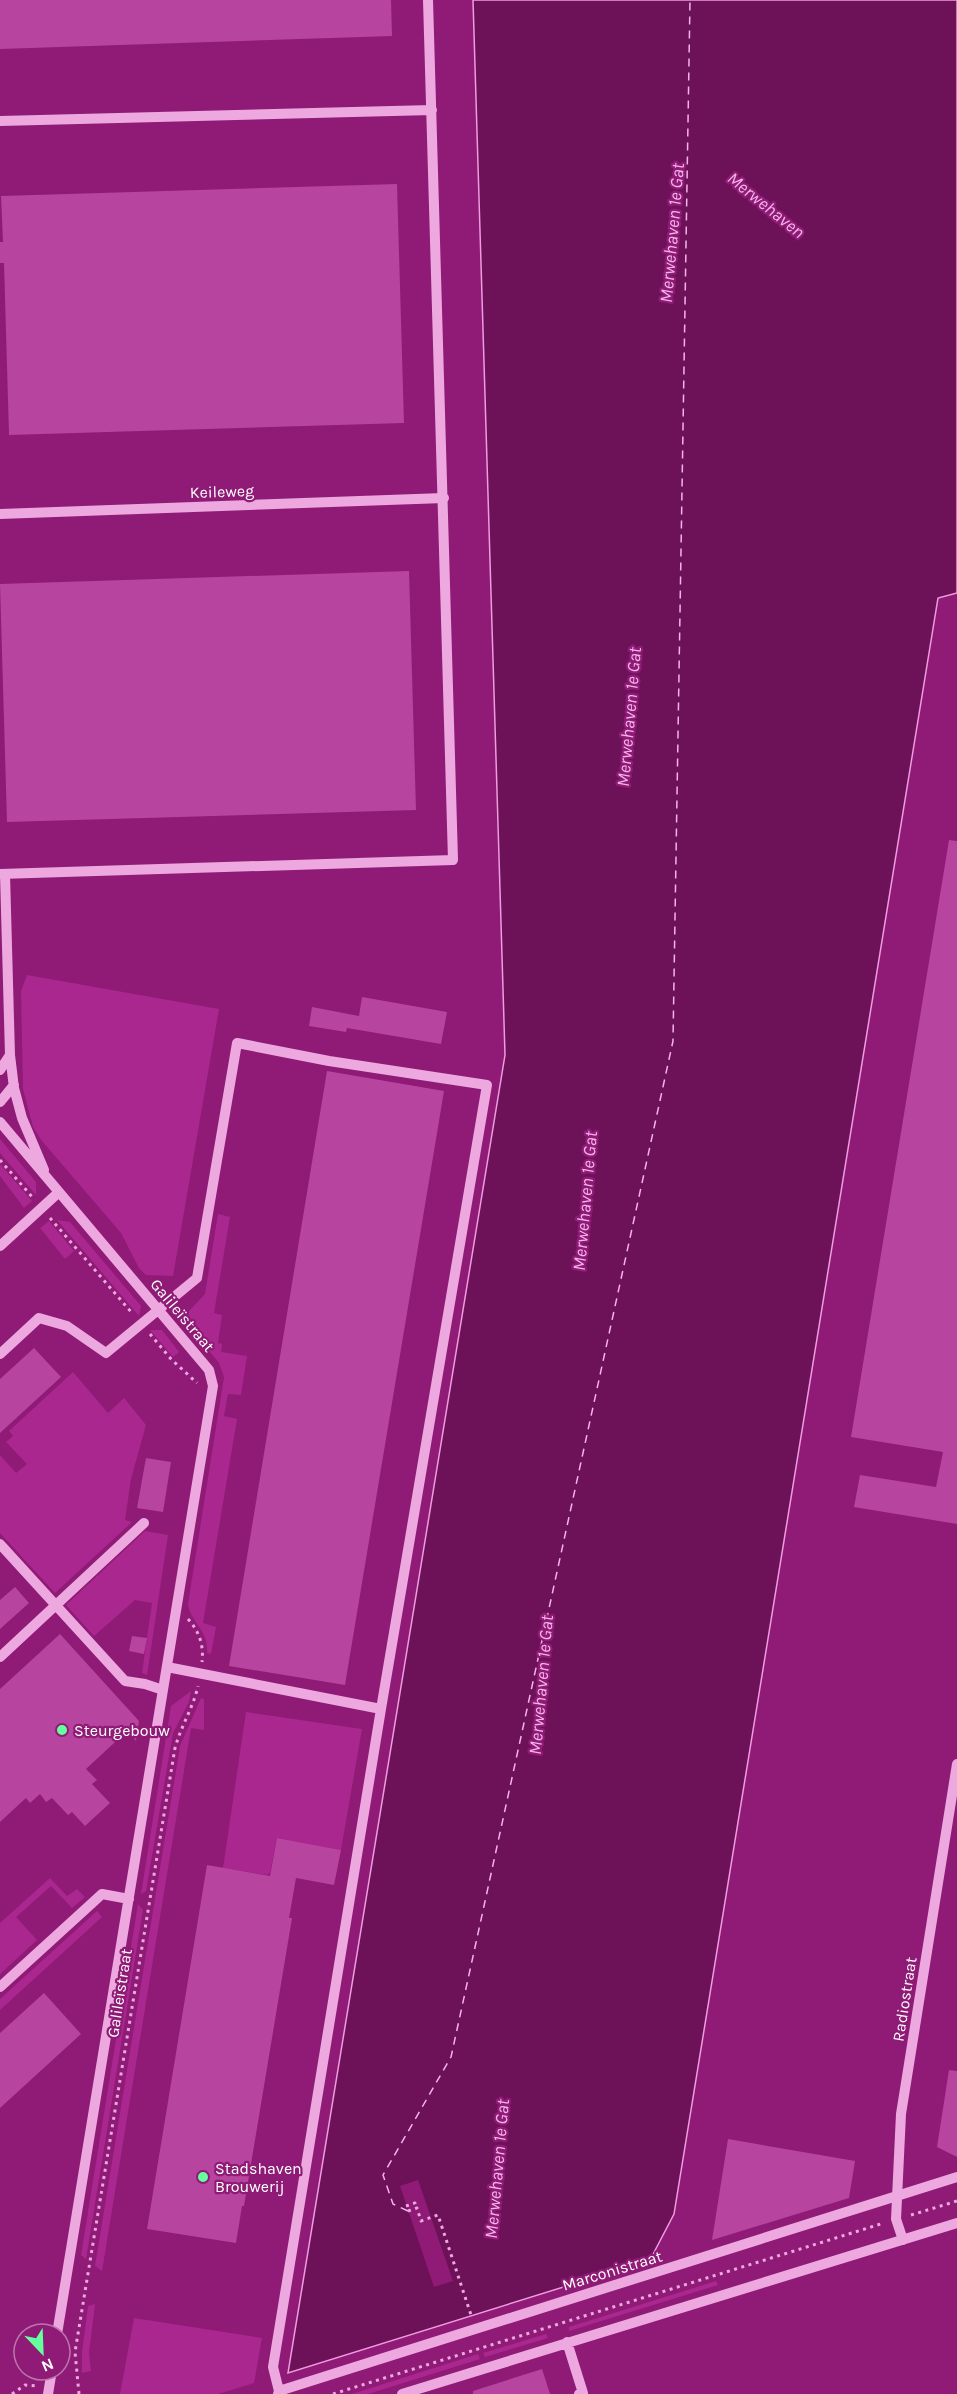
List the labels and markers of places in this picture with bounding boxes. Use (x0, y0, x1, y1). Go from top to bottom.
place label: Steurgebouw (74, 1721, 170, 1740)
marker: Steurgebouw (55, 1723, 69, 1737)
place label: Stadshaven Brouwerij (215, 2159, 302, 2196)
marker: Stadshaven Brouwerij (196, 2170, 210, 2184)

